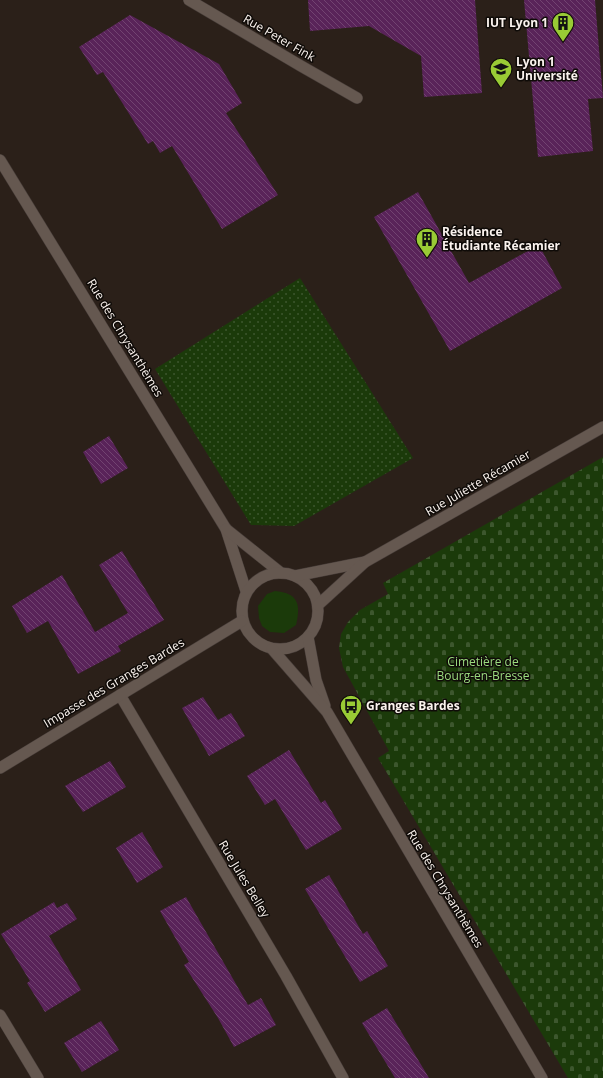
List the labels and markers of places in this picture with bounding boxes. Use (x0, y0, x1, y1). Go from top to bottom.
building icon: IUT Lyon 1 (550, 10, 576, 43)
place label: IUT Lyon 1 (486, 14, 548, 31)
place label: Lyon 1 Université (516, 53, 578, 84)
school or university icon: Lyon 1 Université (488, 56, 514, 89)
place label: Résidence Étudiante Récamier (442, 223, 561, 254)
building icon: Résidence Étudiante Récamier (414, 226, 440, 259)
bus stop icon: Granges Bardes (338, 693, 364, 726)
place label: Granges Bardes (366, 697, 460, 714)

